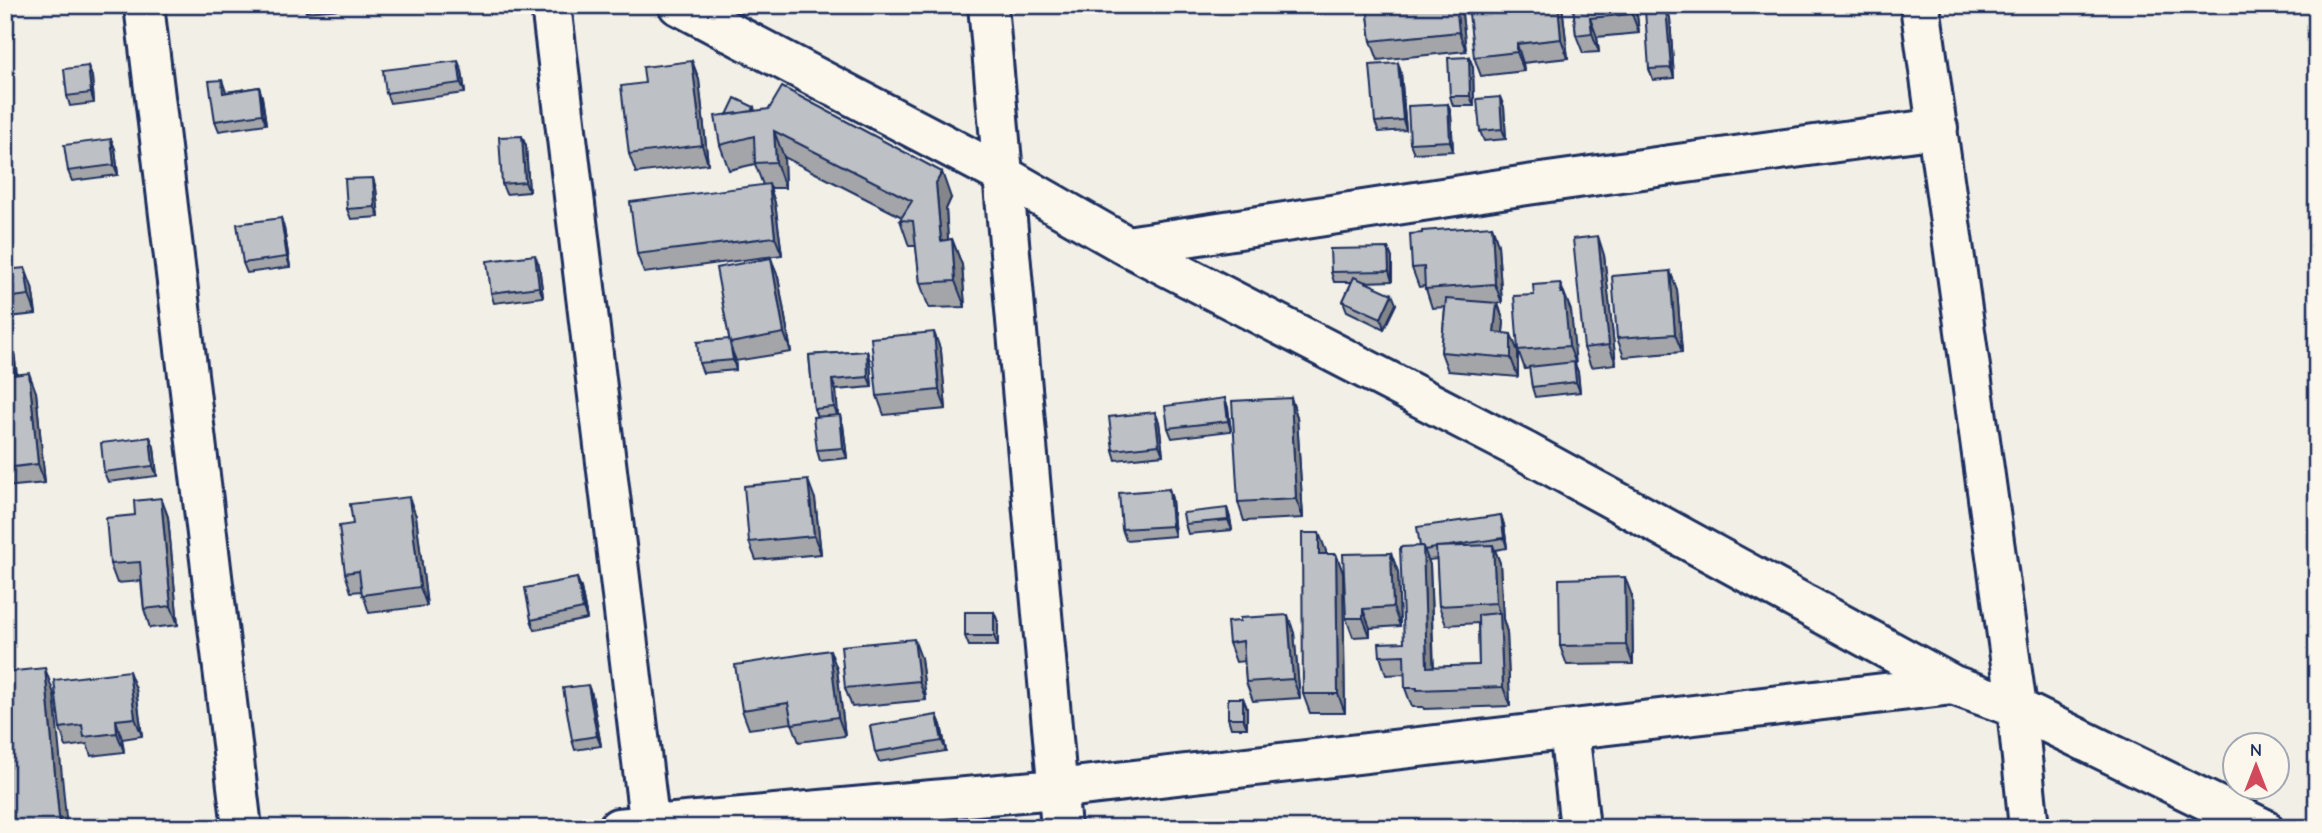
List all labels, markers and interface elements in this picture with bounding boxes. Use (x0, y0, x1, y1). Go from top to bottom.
north arrow (2220, 732, 2290, 802)
text: N (2250, 739, 2262, 761)

